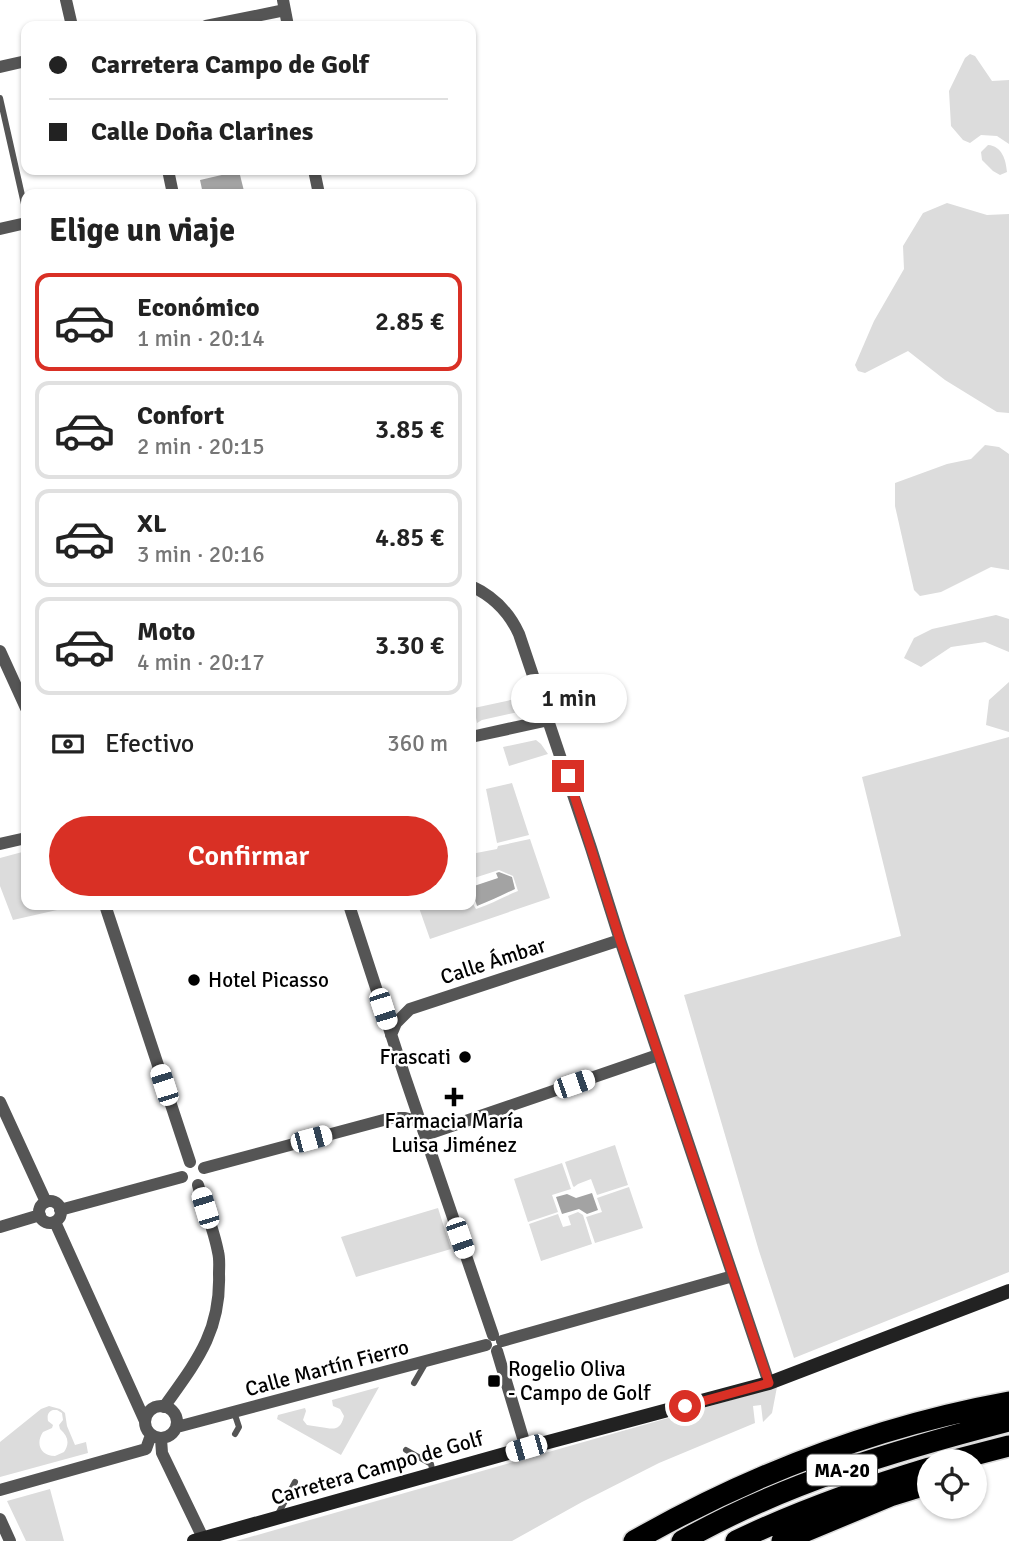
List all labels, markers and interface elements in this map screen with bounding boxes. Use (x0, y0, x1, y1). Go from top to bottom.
text: Carretera Campo de Golf (91, 49, 369, 81)
text: Calle Doña Clarines (91, 116, 313, 148)
text: Elige un viaje (49, 211, 235, 250)
icon: car (53, 291, 116, 354)
text: Económico (137, 292, 260, 324)
text: 2.85 € (375, 306, 444, 338)
text: 1 min · 20:14 (137, 324, 265, 353)
icon: car (53, 399, 116, 462)
text: Confort (137, 400, 224, 432)
text: 3.85 € (375, 414, 444, 446)
text: 2 min · 20:15 (137, 432, 265, 461)
icon: car (53, 507, 116, 570)
text: XL (137, 508, 167, 540)
text: 4.85 € (375, 522, 444, 554)
text: 3 min · 20:16 (137, 540, 265, 569)
icon: car (53, 615, 116, 678)
text: Moto (137, 616, 195, 648)
text: 3.30 € (375, 630, 444, 662)
text: 4 min · 20:17 (137, 648, 265, 677)
callout: 1 min (510, 674, 626, 724)
text: 1 min (541, 684, 597, 713)
icon: cash (49, 725, 87, 763)
text: Efectivo (105, 728, 194, 760)
text: 360 m (387, 729, 448, 758)
route end (552, 760, 584, 792)
button: Confirmar (49, 816, 448, 896)
street label: Calle Ámbar (437, 932, 549, 990)
place label: Hotel Picasso (208, 967, 329, 993)
marker: Hotel Picasso (186, 972, 202, 988)
car (367, 986, 400, 1032)
place label: Frascati (380, 1044, 451, 1070)
marker: Frascati (457, 1049, 473, 1065)
car (148, 1062, 181, 1108)
car (551, 1067, 598, 1101)
marker: Farmacia María Luisa Jiménez (446, 1089, 462, 1105)
place label: Farmacia María Luisa Jiménez (384, 1108, 524, 1158)
car (288, 1123, 335, 1155)
car (189, 1185, 222, 1231)
car (444, 1215, 477, 1261)
street label: Calle Martín Fierro (242, 1334, 412, 1402)
place label: Rogelio Oliva - Campo de Golf (508, 1356, 651, 1406)
marker: Rogelio Oliva - Campo de Golf (486, 1373, 502, 1389)
route start (669, 1390, 701, 1422)
street label: Carretera Campo de Golf (268, 1425, 487, 1511)
car (503, 1432, 550, 1464)
map controls (917, 1449, 987, 1519)
button: locate (917, 1449, 987, 1519)
road number: MA-20 (807, 1454, 877, 1486)

